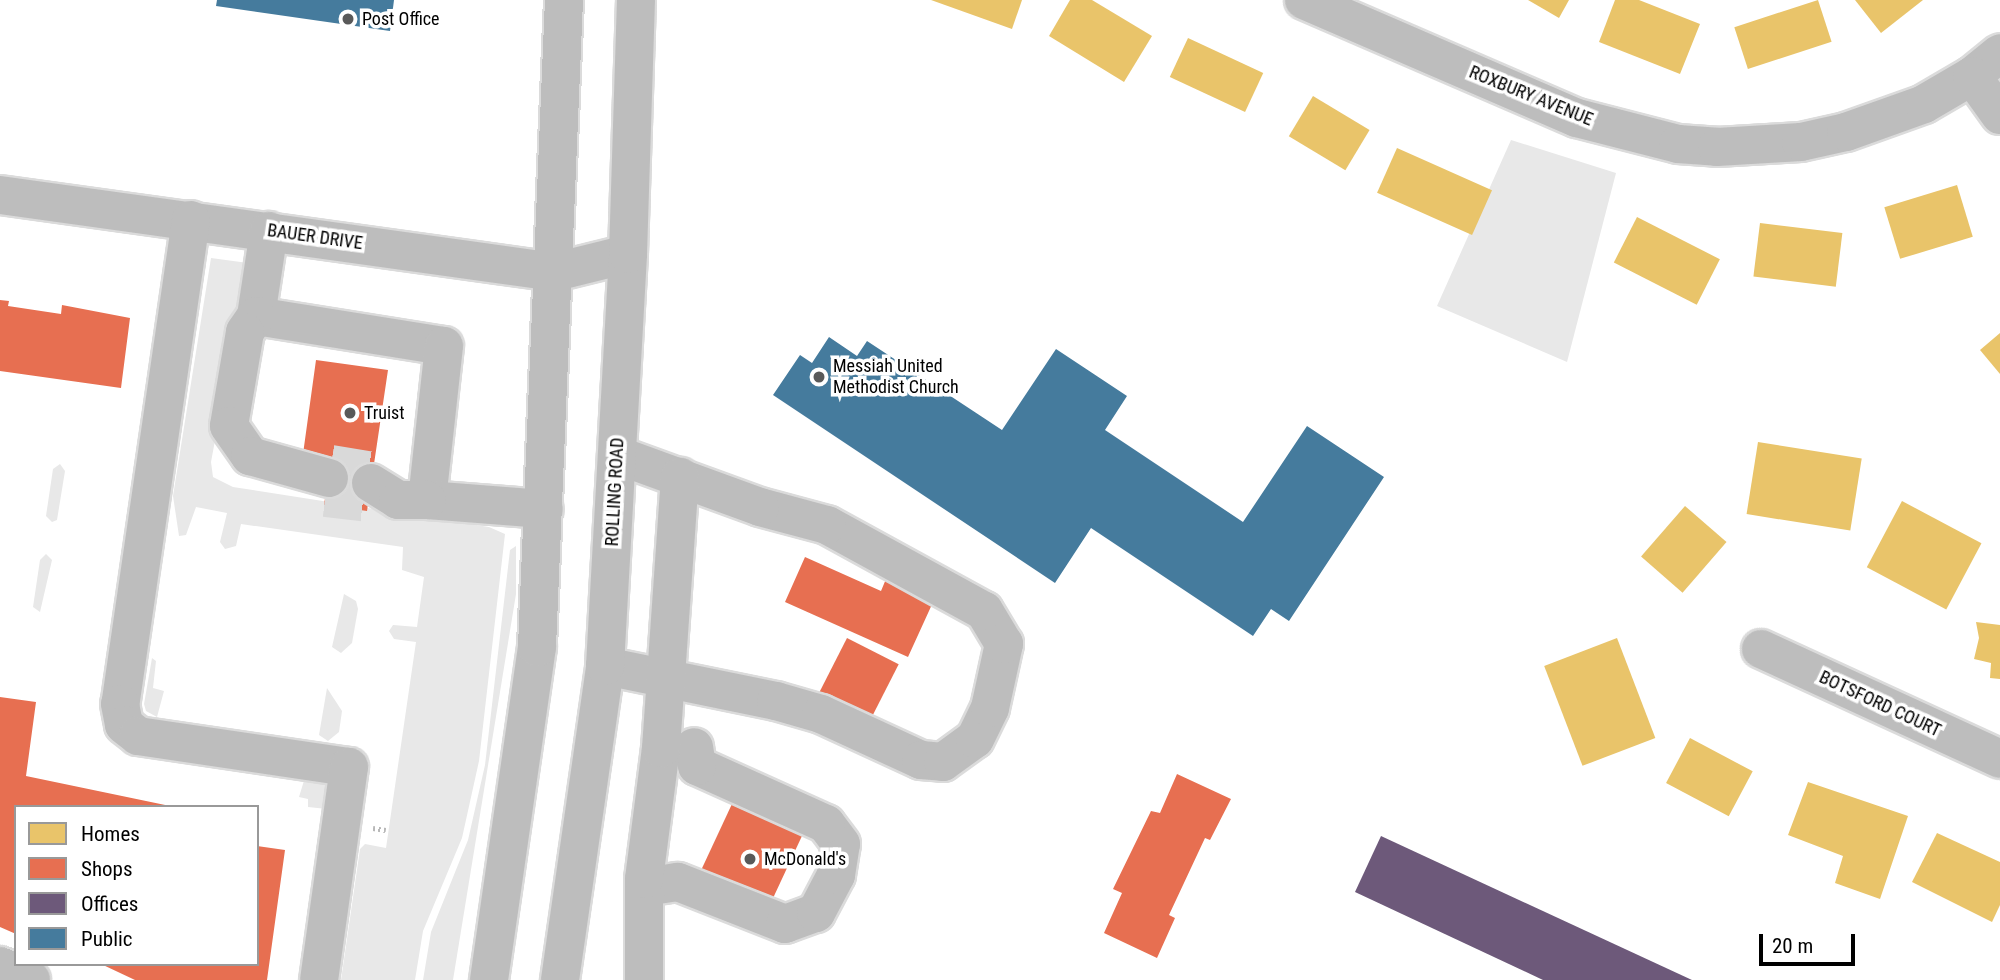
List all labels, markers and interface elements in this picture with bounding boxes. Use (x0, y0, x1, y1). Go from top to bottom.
place label: Post Office (362, 8, 440, 30)
marker: Post Office (340, 11, 356, 27)
street label: ROXBURY AVENUE (1466, 61, 1596, 131)
street label: BAUER DRIVE (266, 220, 364, 254)
place label: Messiah United Methodist Church (833, 356, 959, 398)
marker: Messiah United Methodist Church (811, 369, 827, 385)
place label: Truist (364, 402, 405, 424)
marker: Truist (342, 405, 358, 421)
street label: ROLLING ROAD (601, 437, 629, 547)
street label: BOTSFORD COURT (1816, 666, 1944, 742)
legend (14, 805, 259, 966)
text: Homes (81, 822, 140, 846)
place label: McDonald's (764, 848, 846, 870)
marker: McDonald's (742, 851, 758, 867)
text: Shops (81, 857, 133, 881)
text: Offices (81, 892, 138, 916)
scale bar (1762, 920, 1858, 964)
text: Public (81, 927, 133, 951)
text: 20 m (1772, 934, 1813, 958)

